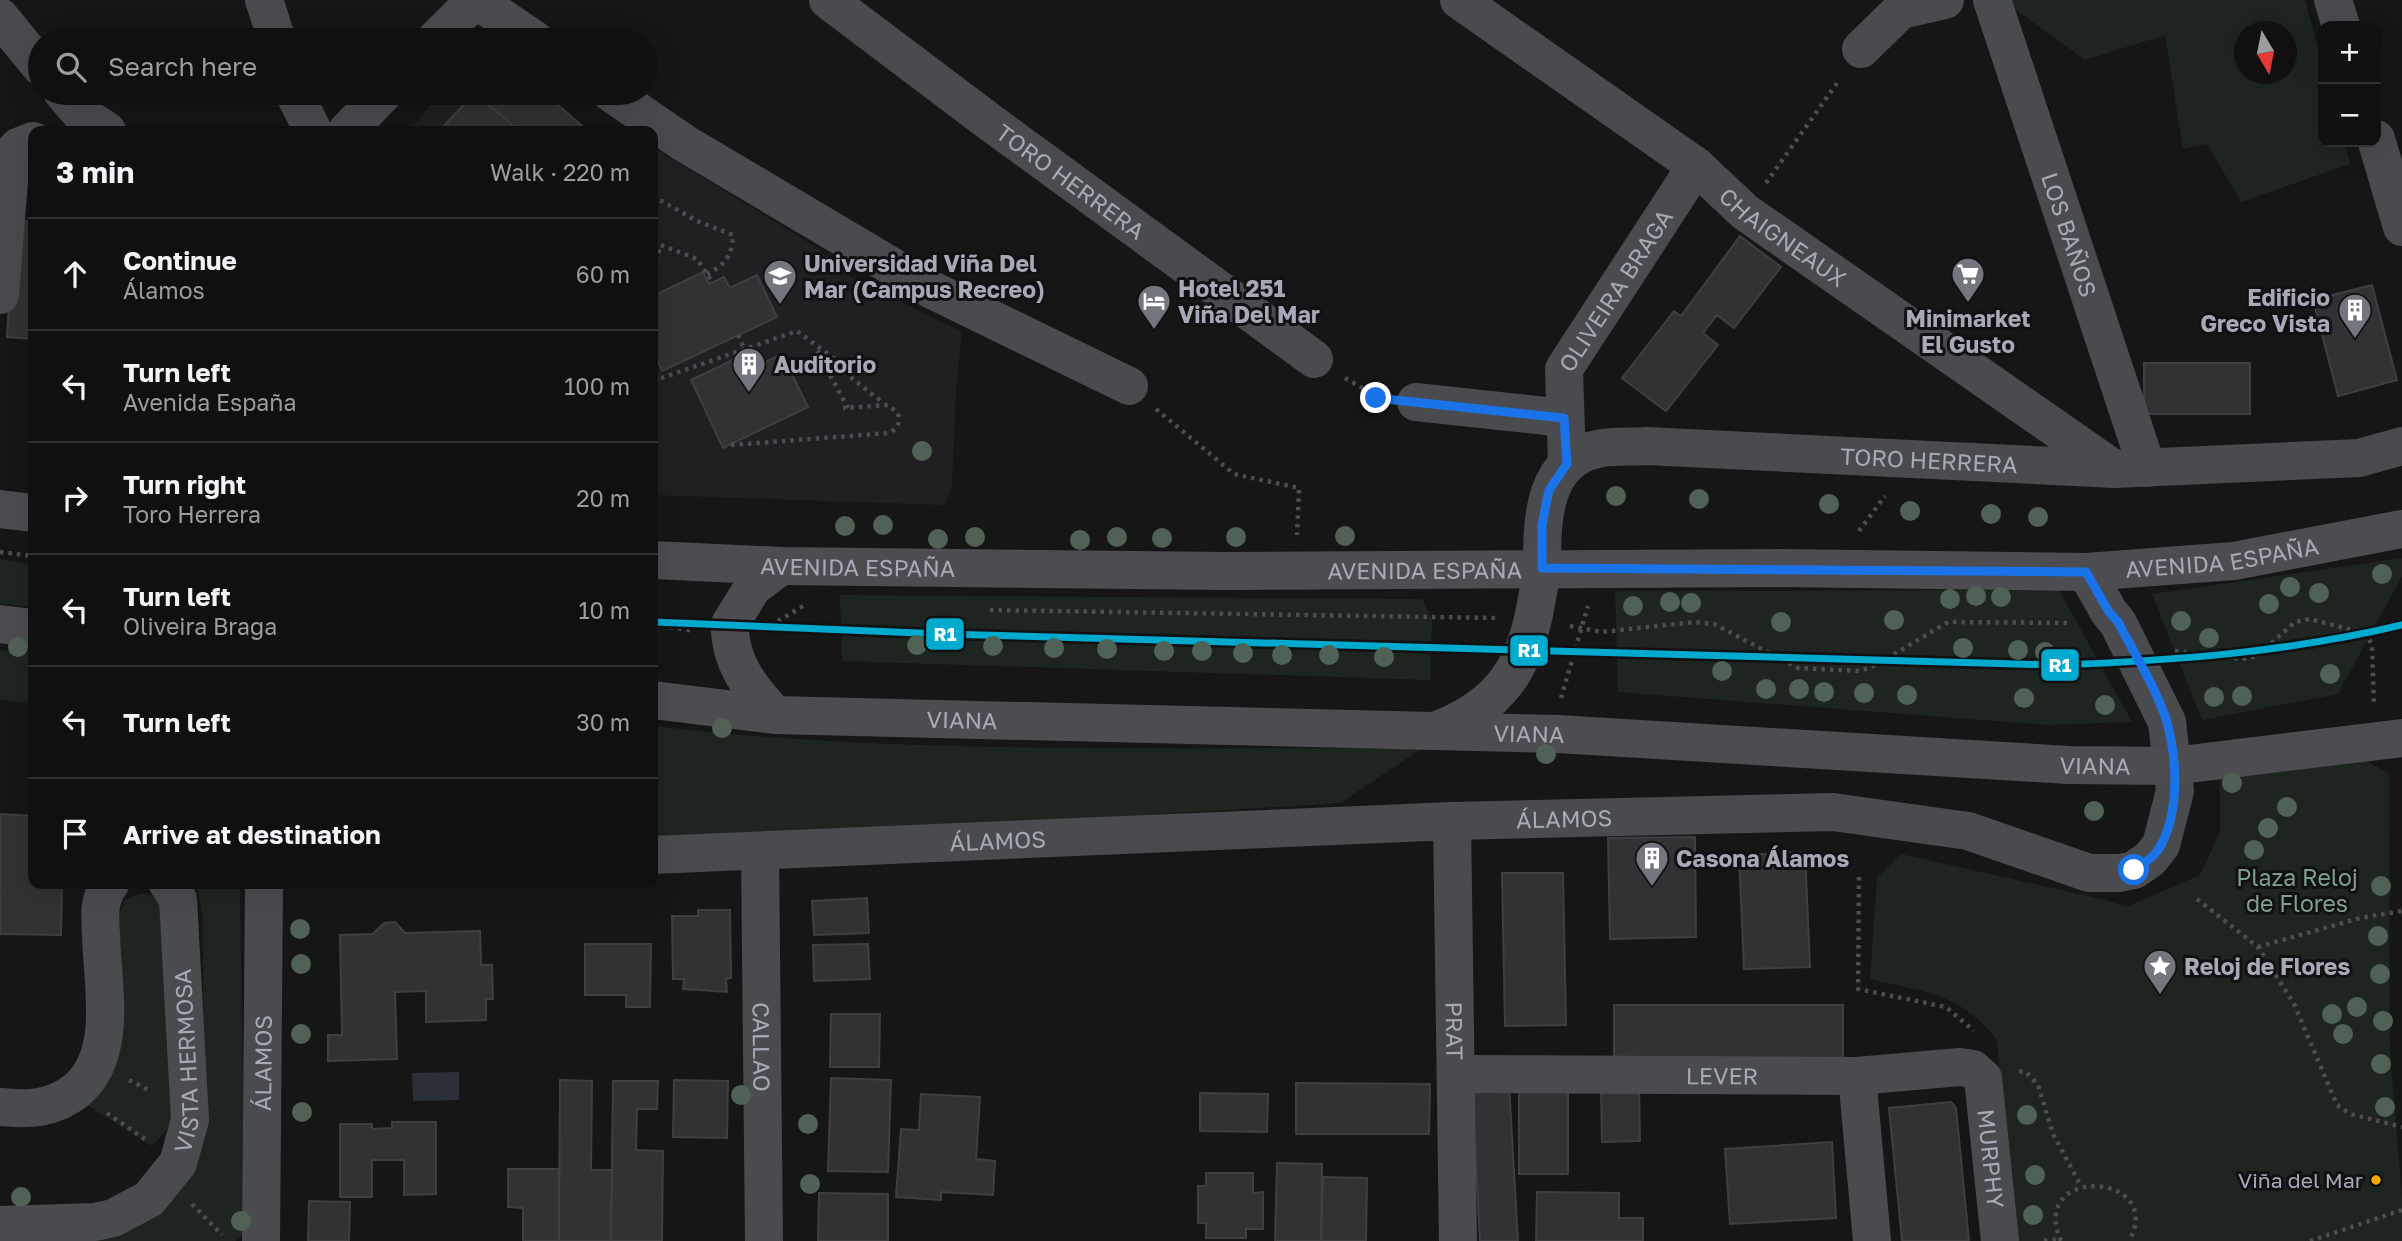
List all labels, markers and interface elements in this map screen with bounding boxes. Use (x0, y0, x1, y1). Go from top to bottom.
north arrow (2234, 21, 2297, 84)
map controls (2318, 21, 2381, 147)
button: + (2318, 21, 2381, 84)
search box (28, 28, 658, 105)
icon: search (52, 48, 90, 86)
text: Search here (108, 51, 257, 82)
button: − (2318, 84, 2381, 147)
street label: TORO HERRERA (991, 118, 1151, 245)
text: 3 min (56, 154, 134, 190)
text: Walk · 220 m (490, 158, 630, 186)
street label: LOS BAÑOS (2036, 169, 2103, 300)
street label: CHAIGNEAUX (1714, 181, 1852, 292)
street label: OLIVEIRA BRAGA (1552, 204, 1678, 377)
text: Continue (123, 245, 237, 276)
place label: Universidad Viña Del Mar (Campus Recreo) (804, 249, 1045, 303)
icon: ahead (56, 255, 94, 293)
supermarket icon: Minimarket El Gusto (1949, 255, 1987, 304)
school or university icon: Universidad Viña Del Mar (Campus Recreo) (761, 257, 799, 306)
text: 60 m (576, 260, 630, 288)
place label: Hotel 251 Viña Del Mar (1178, 274, 1320, 328)
text: Álamos (123, 276, 205, 304)
hotel icon: Hotel 251 Viña Del Mar (1135, 282, 1173, 331)
place label: Edificio Greco Vista (2200, 283, 2330, 337)
building icon: Edificio Greco Vista (2336, 291, 2374, 340)
place label: Minimarket El Gusto (1906, 304, 2030, 358)
building icon: Auditorio (730, 345, 768, 394)
place label: Auditorio (774, 350, 876, 378)
text: Turn left (123, 357, 231, 388)
icon: left (56, 367, 94, 405)
text: 100 m (564, 372, 630, 400)
route end (1360, 382, 1391, 413)
text: Avenida España (123, 388, 297, 416)
street label: TORO HERRERA (1840, 442, 2018, 478)
text: Turn right (123, 469, 246, 500)
icon: right (56, 479, 94, 517)
text: 20 m (576, 484, 630, 512)
text: Toro Herrera (123, 500, 261, 528)
street label: AVENIDA ESPAÑA (2124, 531, 2321, 583)
street label: AVENIDA ESPAÑA (760, 551, 955, 582)
street label: AVENIDA ESPAÑA (1327, 555, 1522, 584)
text: Turn left (123, 581, 231, 612)
icon: left (56, 591, 94, 629)
text: 10 m (578, 596, 630, 624)
text: Oliveira Braga (123, 612, 277, 640)
line badge: R1 (925, 617, 965, 651)
text: R1 (934, 622, 957, 645)
line badge: R1 (1509, 634, 1549, 667)
text: R1 (1518, 638, 1541, 661)
line badge: R1 (2040, 648, 2080, 682)
text: R1 (2049, 653, 2072, 676)
icon: left (56, 703, 94, 741)
street label: VIANA (926, 705, 998, 734)
text: Turn left (123, 707, 231, 738)
text: 30 m (576, 708, 630, 736)
street label: VIANA (1493, 718, 1565, 748)
street label: VIANA (2059, 750, 2131, 780)
street label: ÁLAMOS (1516, 803, 1613, 833)
icon: arrive (56, 815, 94, 853)
text: Arrive at destination (123, 819, 381, 850)
street label: ÁLAMOS (949, 824, 1046, 856)
building icon: Casona Álamos (1633, 839, 1671, 888)
place label: Casona Álamos (1676, 844, 1849, 872)
route start (2118, 854, 2149, 885)
park label: Plaza Reloj de Flores (2236, 863, 2358, 917)
place icon: Reloj de Flores (2141, 947, 2179, 996)
place label: Reloj de Flores (2184, 952, 2350, 980)
street label: VISTA HERMOSA (168, 968, 204, 1156)
street label: CALLAO (748, 1002, 776, 1092)
street label: PRAT (1441, 1002, 1469, 1060)
street label: ÁLAMOS (248, 1015, 277, 1111)
street label: LEVER (1686, 1061, 1758, 1090)
street label: MURPHY (1972, 1108, 2011, 1210)
place label: Viña del Mar (2238, 1167, 2363, 1193)
marker: Viña del Mar (2369, 1173, 2383, 1187)

